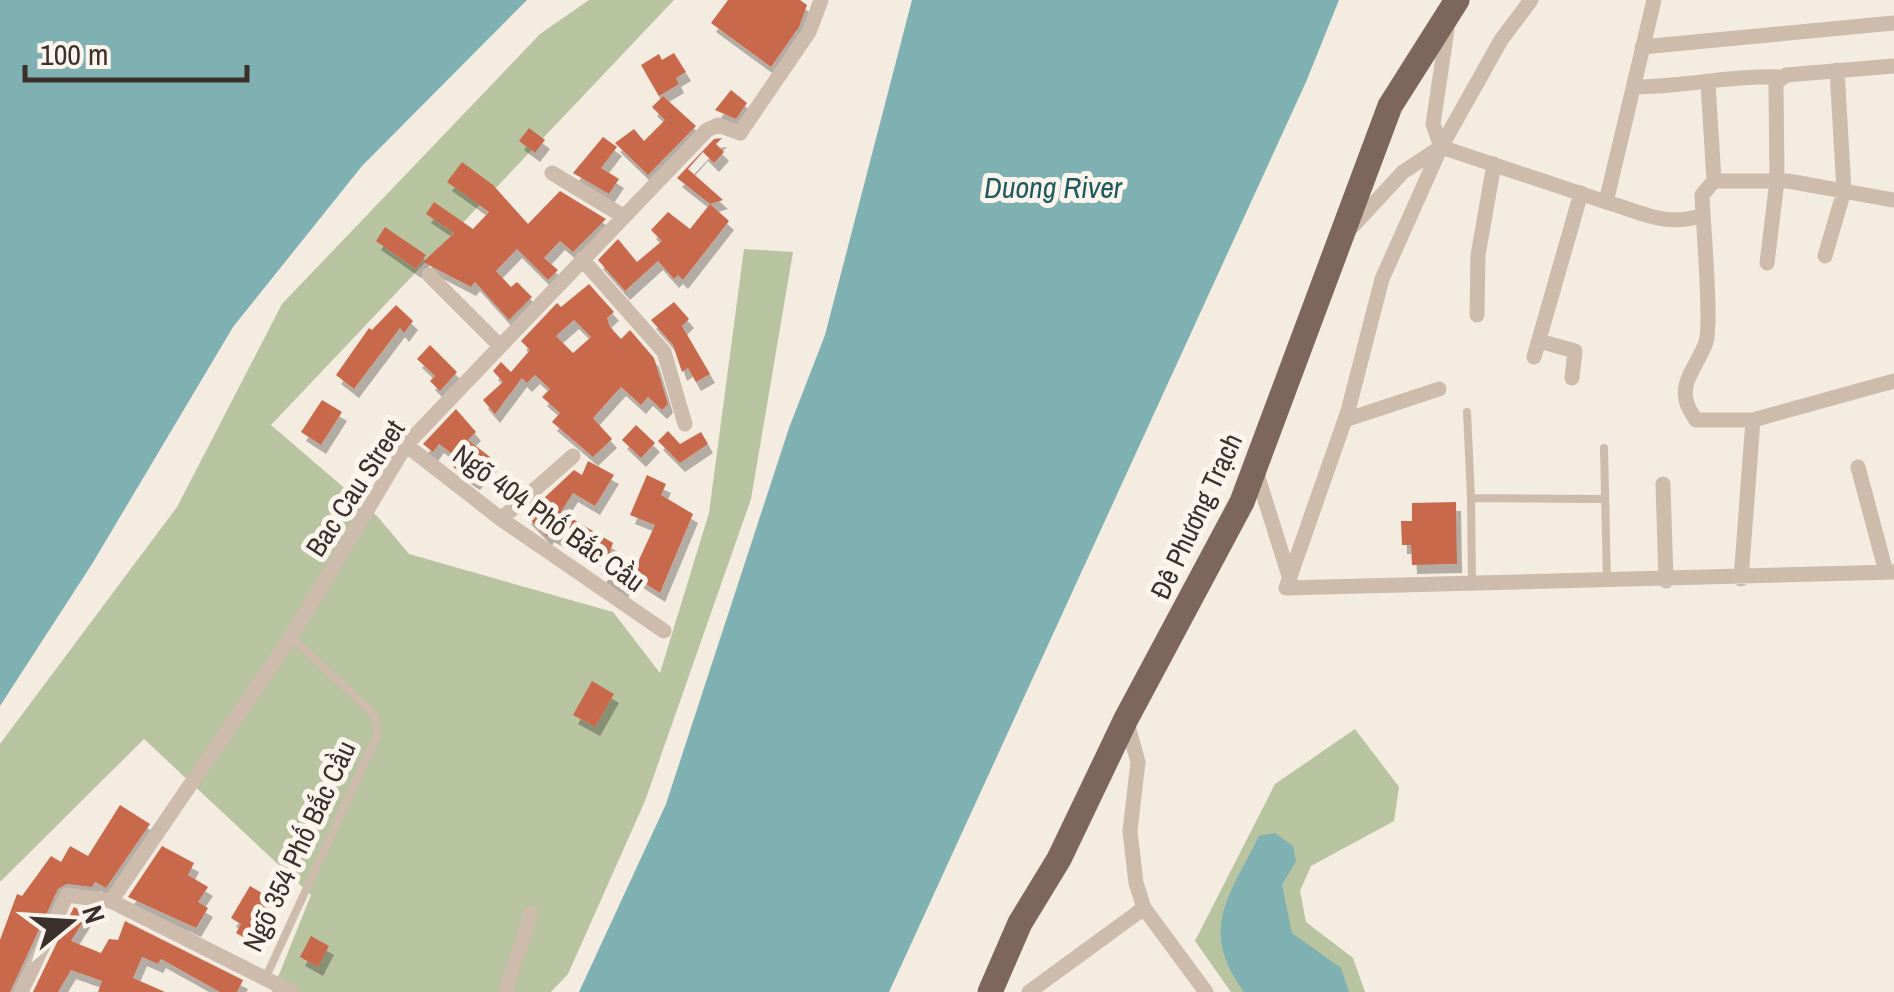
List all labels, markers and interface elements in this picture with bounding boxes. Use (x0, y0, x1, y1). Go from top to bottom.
scale bar (25, 20, 248, 82)
text: 100 m (40, 34, 108, 74)
water label: Duong River (984, 167, 1123, 207)
street label: Bac Cau Street (297, 412, 413, 564)
street label: Đê Phương Trạch (1141, 427, 1251, 605)
street label: Ngõ 404 Phố Bắc Cầu (445, 435, 653, 601)
street label: Ngõ 354 Phố Bắc Cầu (233, 734, 365, 958)
north arrow (20, 872, 120, 972)
text: N (73, 901, 114, 928)

